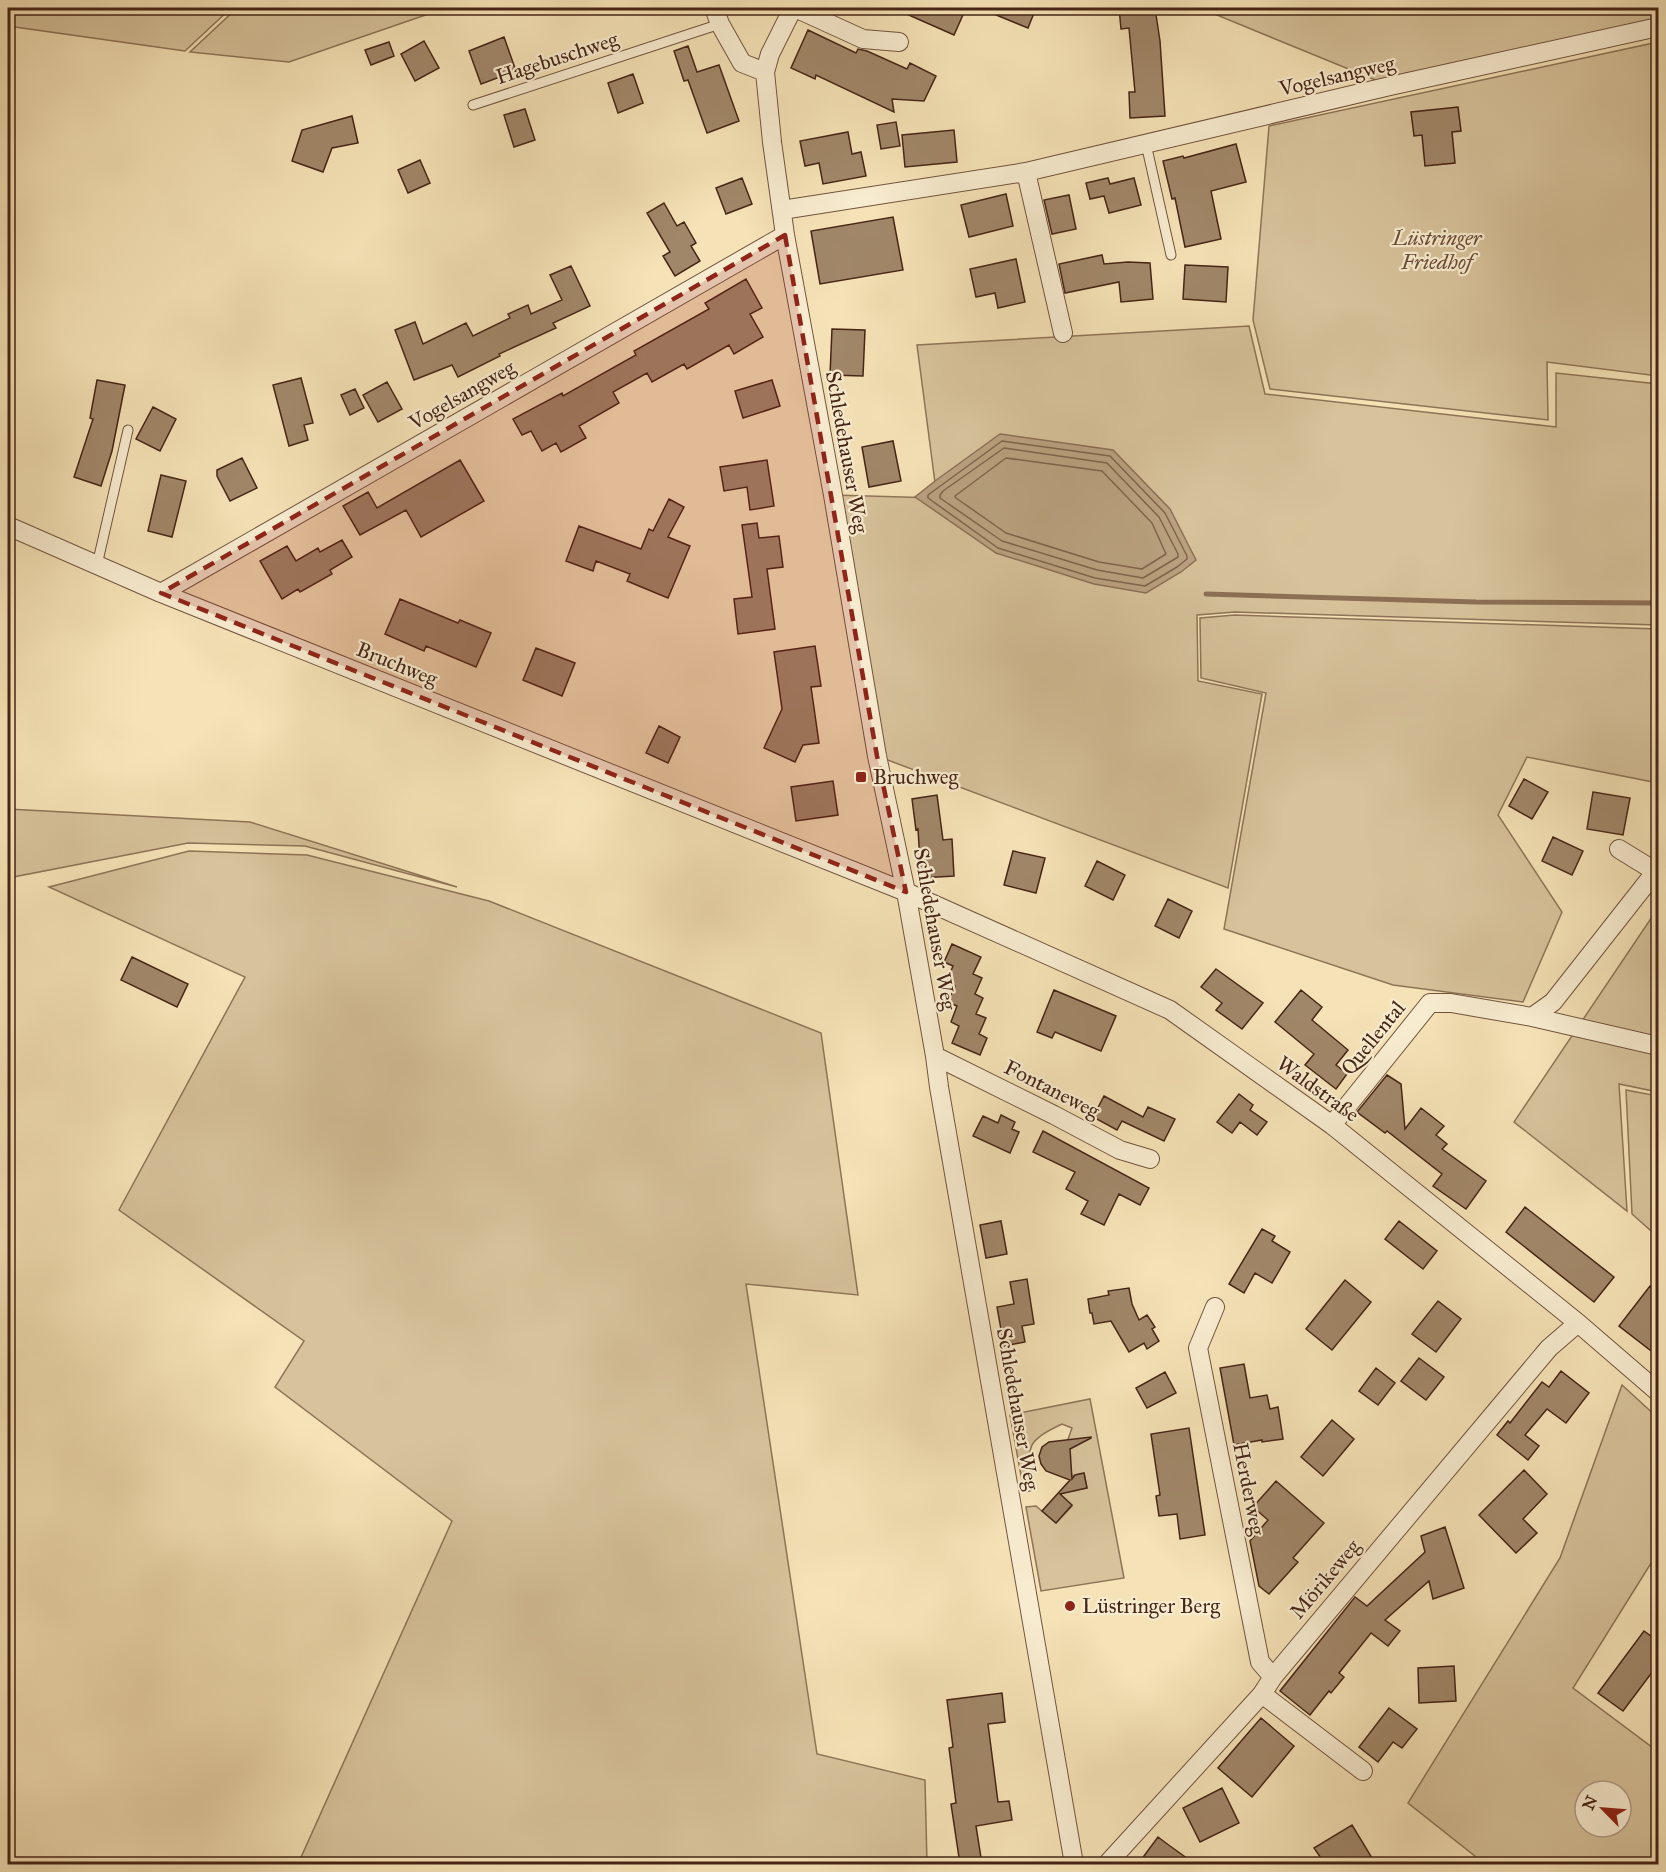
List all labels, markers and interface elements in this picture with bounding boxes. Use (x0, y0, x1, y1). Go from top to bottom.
street label: Hagebuschweg (493, 26, 622, 90)
street label: Vogelsangweg (1276, 50, 1398, 102)
park label: Lüstringer Friedhof (1391, 225, 1483, 275)
street label: Vogelsangweg (403, 354, 520, 436)
street label: Schledehauser Weg (820, 369, 874, 535)
street label: Bruchweg (353, 636, 442, 692)
place label: Bruchweg (873, 764, 959, 790)
marker: Bruchweg (854, 770, 868, 784)
street label: Schledehauser Weg (908, 846, 962, 1012)
street label: Quellental (1335, 995, 1411, 1080)
street label: Waldstraße (1272, 1050, 1364, 1128)
street label: Fontaneweg (1000, 1054, 1104, 1124)
street label: Schledehauser Weg (991, 1326, 1045, 1492)
street label: Herderweg (1227, 1440, 1271, 1538)
street label: Mörikeweg (1284, 1534, 1366, 1624)
place label: Lüstringer Berg (1082, 1593, 1220, 1619)
marker: Lüstringer Berg (1063, 1599, 1077, 1613)
north arrow (1573, 1779, 1633, 1839)
text: N (1578, 1792, 1602, 1813)

